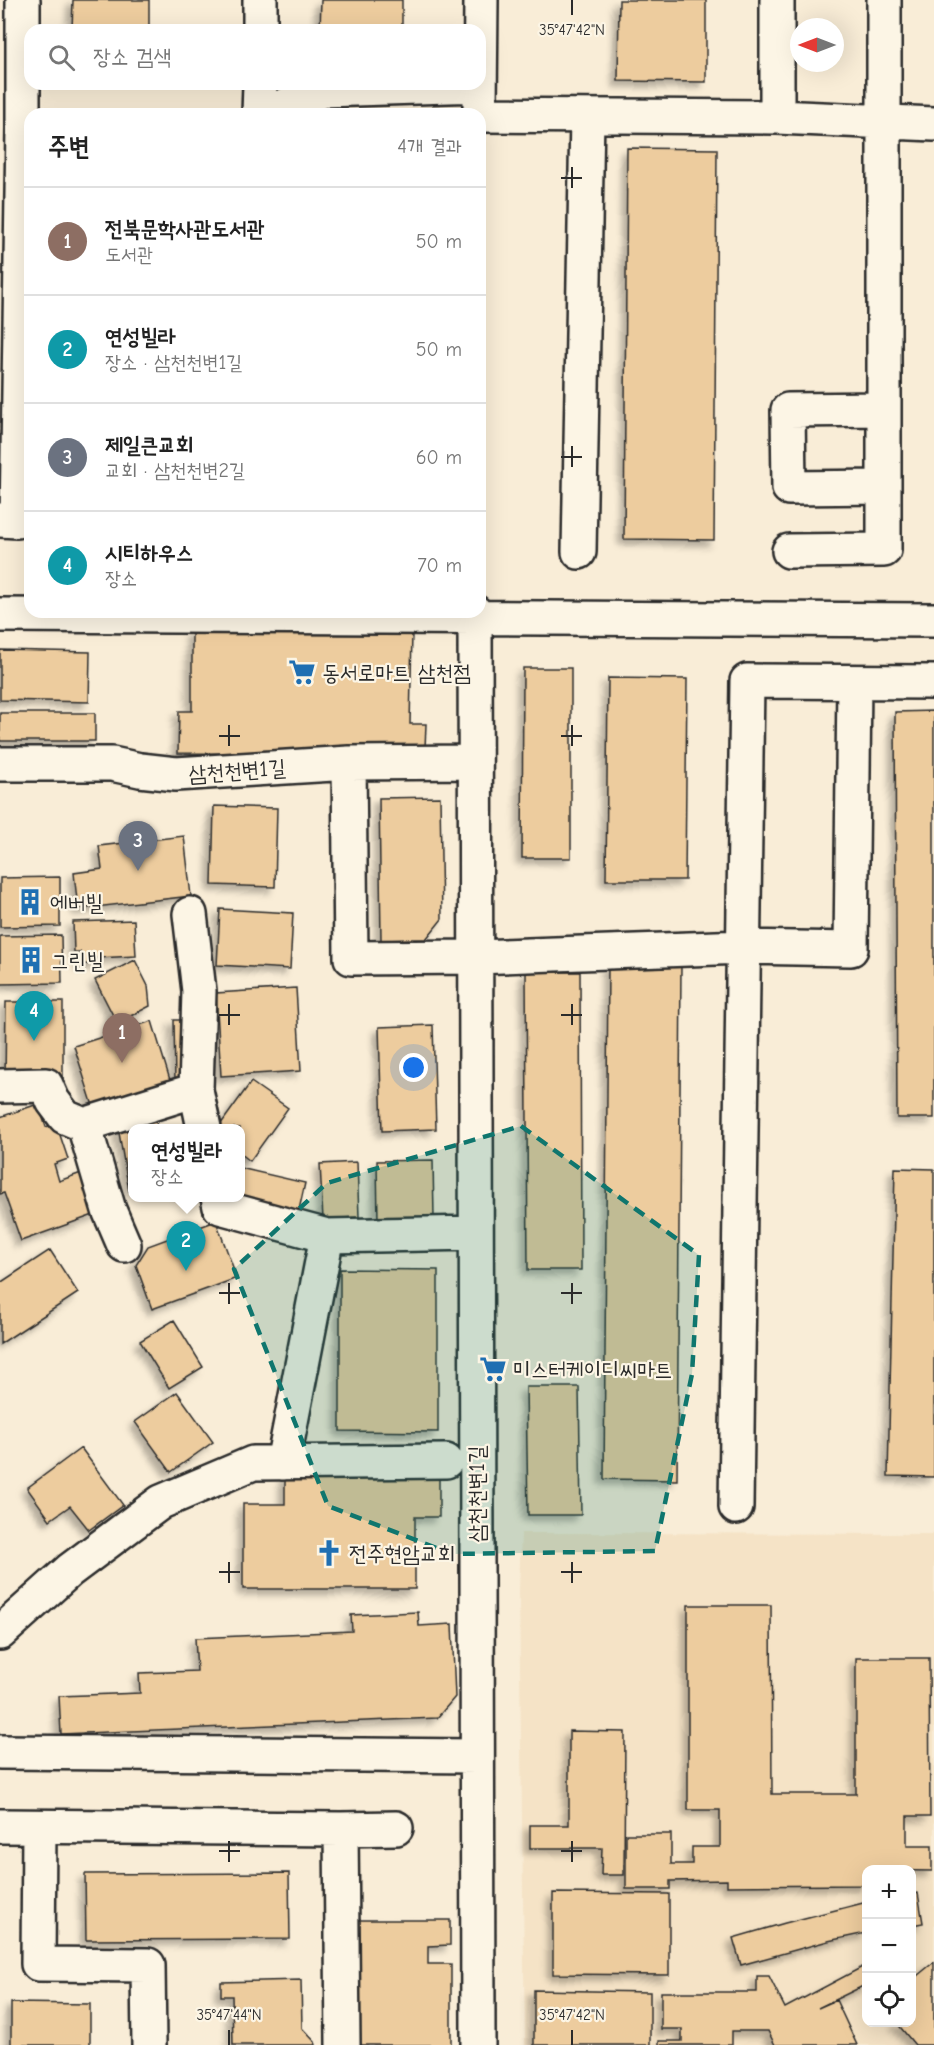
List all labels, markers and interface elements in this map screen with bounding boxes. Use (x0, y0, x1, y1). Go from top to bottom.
north arrow (790, 18, 844, 72)
text: 35°47'42"N (539, 21, 605, 39)
search box (24, 24, 486, 90)
icon: search (45, 41, 78, 74)
text: 장소 검색 (93, 44, 171, 70)
text: 주변 (48, 132, 90, 162)
text: 4개 결과 (397, 135, 462, 158)
text: 전북문학사관도서관 (105, 216, 264, 242)
text: 1 (64, 230, 71, 253)
text: 50 m (416, 230, 462, 253)
text: 도서관 (105, 243, 153, 266)
text: 연성빌라 (105, 324, 176, 350)
text: 2 (63, 338, 72, 361)
text: 50 m (416, 338, 462, 361)
text: 장소 · 삼천천변1길 (105, 351, 242, 374)
text: 제일큰교회 (105, 432, 194, 458)
text: 3 (63, 446, 72, 469)
text: 60 m (416, 446, 462, 469)
text: 교회 · 삼천천변2길 (105, 459, 245, 482)
text: 시티하우스 (105, 540, 194, 566)
text: 4 (63, 554, 72, 577)
text: 70 m (417, 554, 462, 577)
text: 장소 (105, 567, 137, 590)
supermarket icon: 동서로마트 삼천점 (287, 657, 317, 687)
place label: 동서로마트 삼천점 (322, 660, 471, 686)
street label: 삼천천변1길 (188, 755, 287, 787)
pin: 3 (118, 822, 158, 871)
building icon: 에버빌 (15, 887, 45, 917)
place label: 에버빌 (50, 890, 103, 916)
building icon: 그린빌 (16, 945, 46, 975)
place label: 그린빌 (51, 948, 104, 974)
pin: 4 (15, 992, 54, 1041)
pin: 1 (102, 1014, 142, 1063)
your location (399, 1053, 428, 1082)
popup (128, 1124, 245, 1202)
text: 연성빌라 (151, 1138, 222, 1164)
text: 장소 (151, 1165, 183, 1188)
pin: 2 (166, 1222, 206, 1271)
supermarket icon: 미스터케이디씨마트 (478, 1354, 508, 1384)
place label: 미스터케이디씨마트 (513, 1357, 672, 1383)
street label: 삼천천변1길 (464, 1445, 490, 1543)
church icon: 전주현암교회 (314, 1538, 344, 1568)
place label: 전주현암교회 (349, 1541, 455, 1567)
map controls (862, 1865, 916, 2027)
button: + (862, 1865, 916, 1919)
button: − (862, 1919, 916, 1973)
button: locate (862, 1973, 916, 2027)
text: 35°47'44"N (196, 2006, 262, 2024)
text: 35°47'42"N (539, 2006, 605, 2024)

